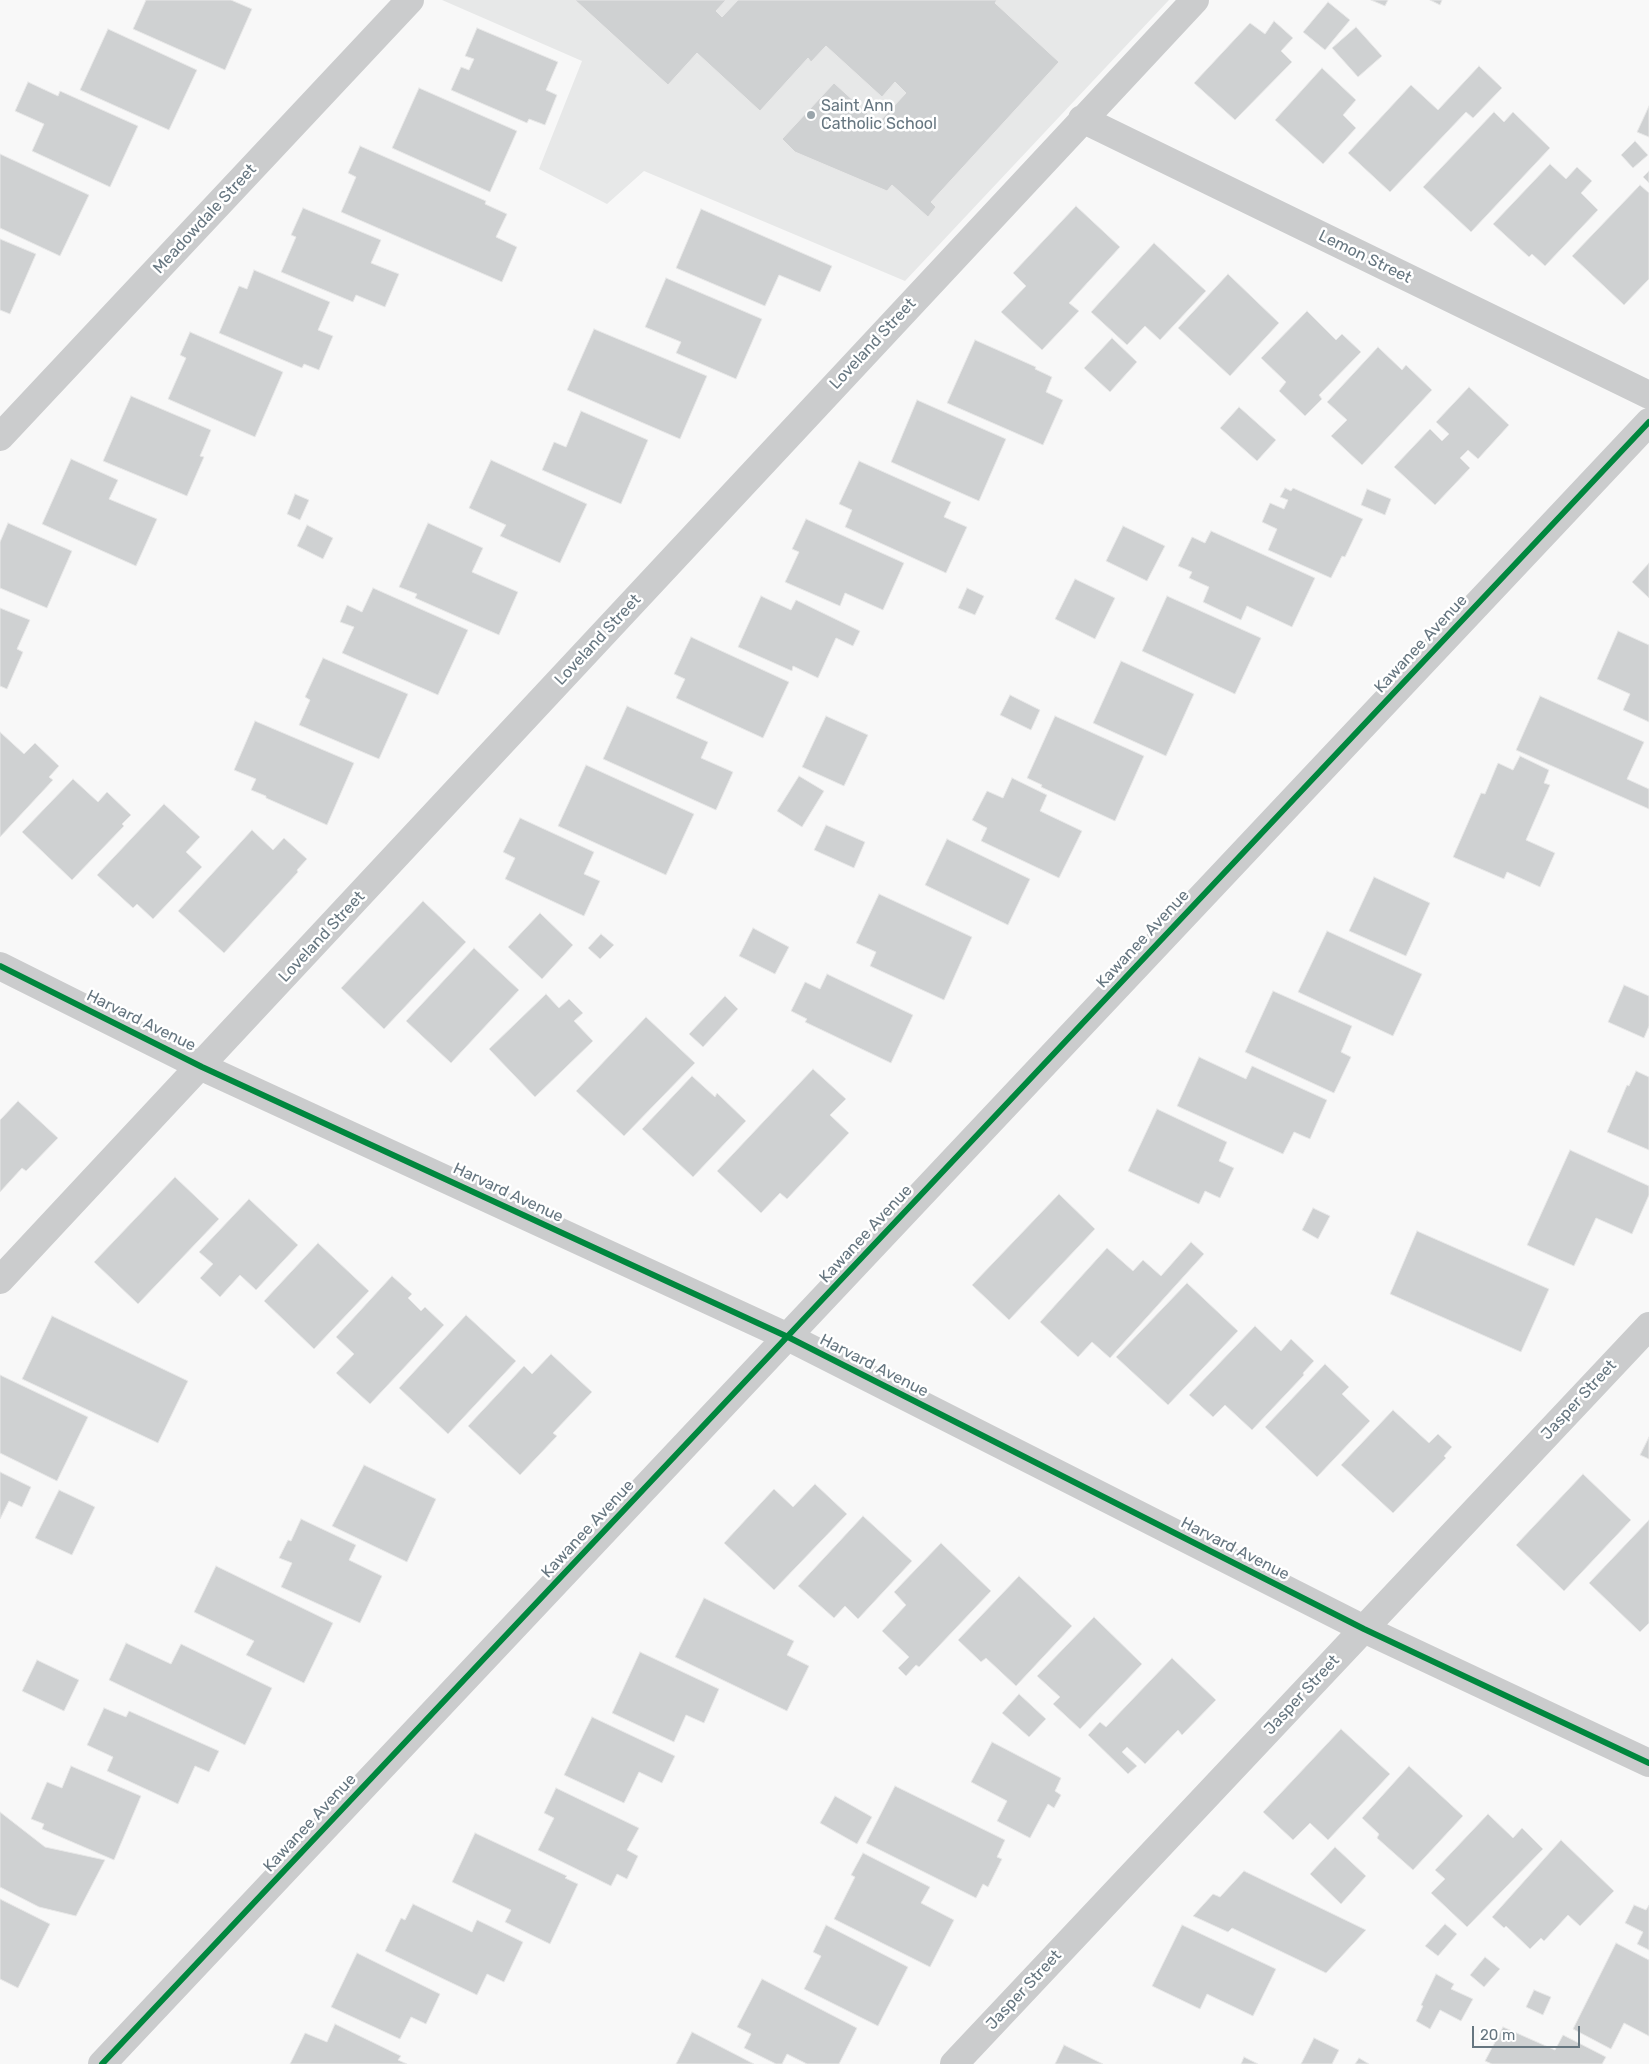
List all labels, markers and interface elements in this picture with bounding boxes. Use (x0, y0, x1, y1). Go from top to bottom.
place label: Saint Ann Catholic School (821, 96, 937, 134)
marker: Saint Ann Catholic School (805, 109, 817, 121)
street label: Meadowdale Street (149, 160, 261, 278)
street label: Lemon Street (1315, 226, 1415, 288)
street label: Loveland Street (826, 295, 920, 393)
street label: Loveland Street (551, 591, 645, 689)
street label: Kawanee Avenue (1371, 591, 1471, 697)
street label: Kawanee Avenue (1093, 886, 1193, 992)
street label: Loveland Street (275, 888, 369, 986)
street label: Harvard Avenue (83, 986, 199, 1056)
street label: Harvard Avenue (450, 1159, 566, 1227)
street label: Kawanee Avenue (816, 1181, 916, 1287)
street label: Harvard Avenue (817, 1330, 931, 1402)
street label: Jasper Street (1537, 1356, 1621, 1444)
street label: Kawanee Avenue (538, 1476, 638, 1582)
street label: Harvard Avenue (1178, 1513, 1292, 1585)
street label: Jasper Street (1260, 1651, 1344, 1739)
street label: Kawanee Avenue (260, 1770, 360, 1876)
street label: Jasper Street (982, 1946, 1066, 2034)
scale bar (1474, 2016, 1582, 2048)
text: 20 m (1480, 2026, 1515, 2044)

